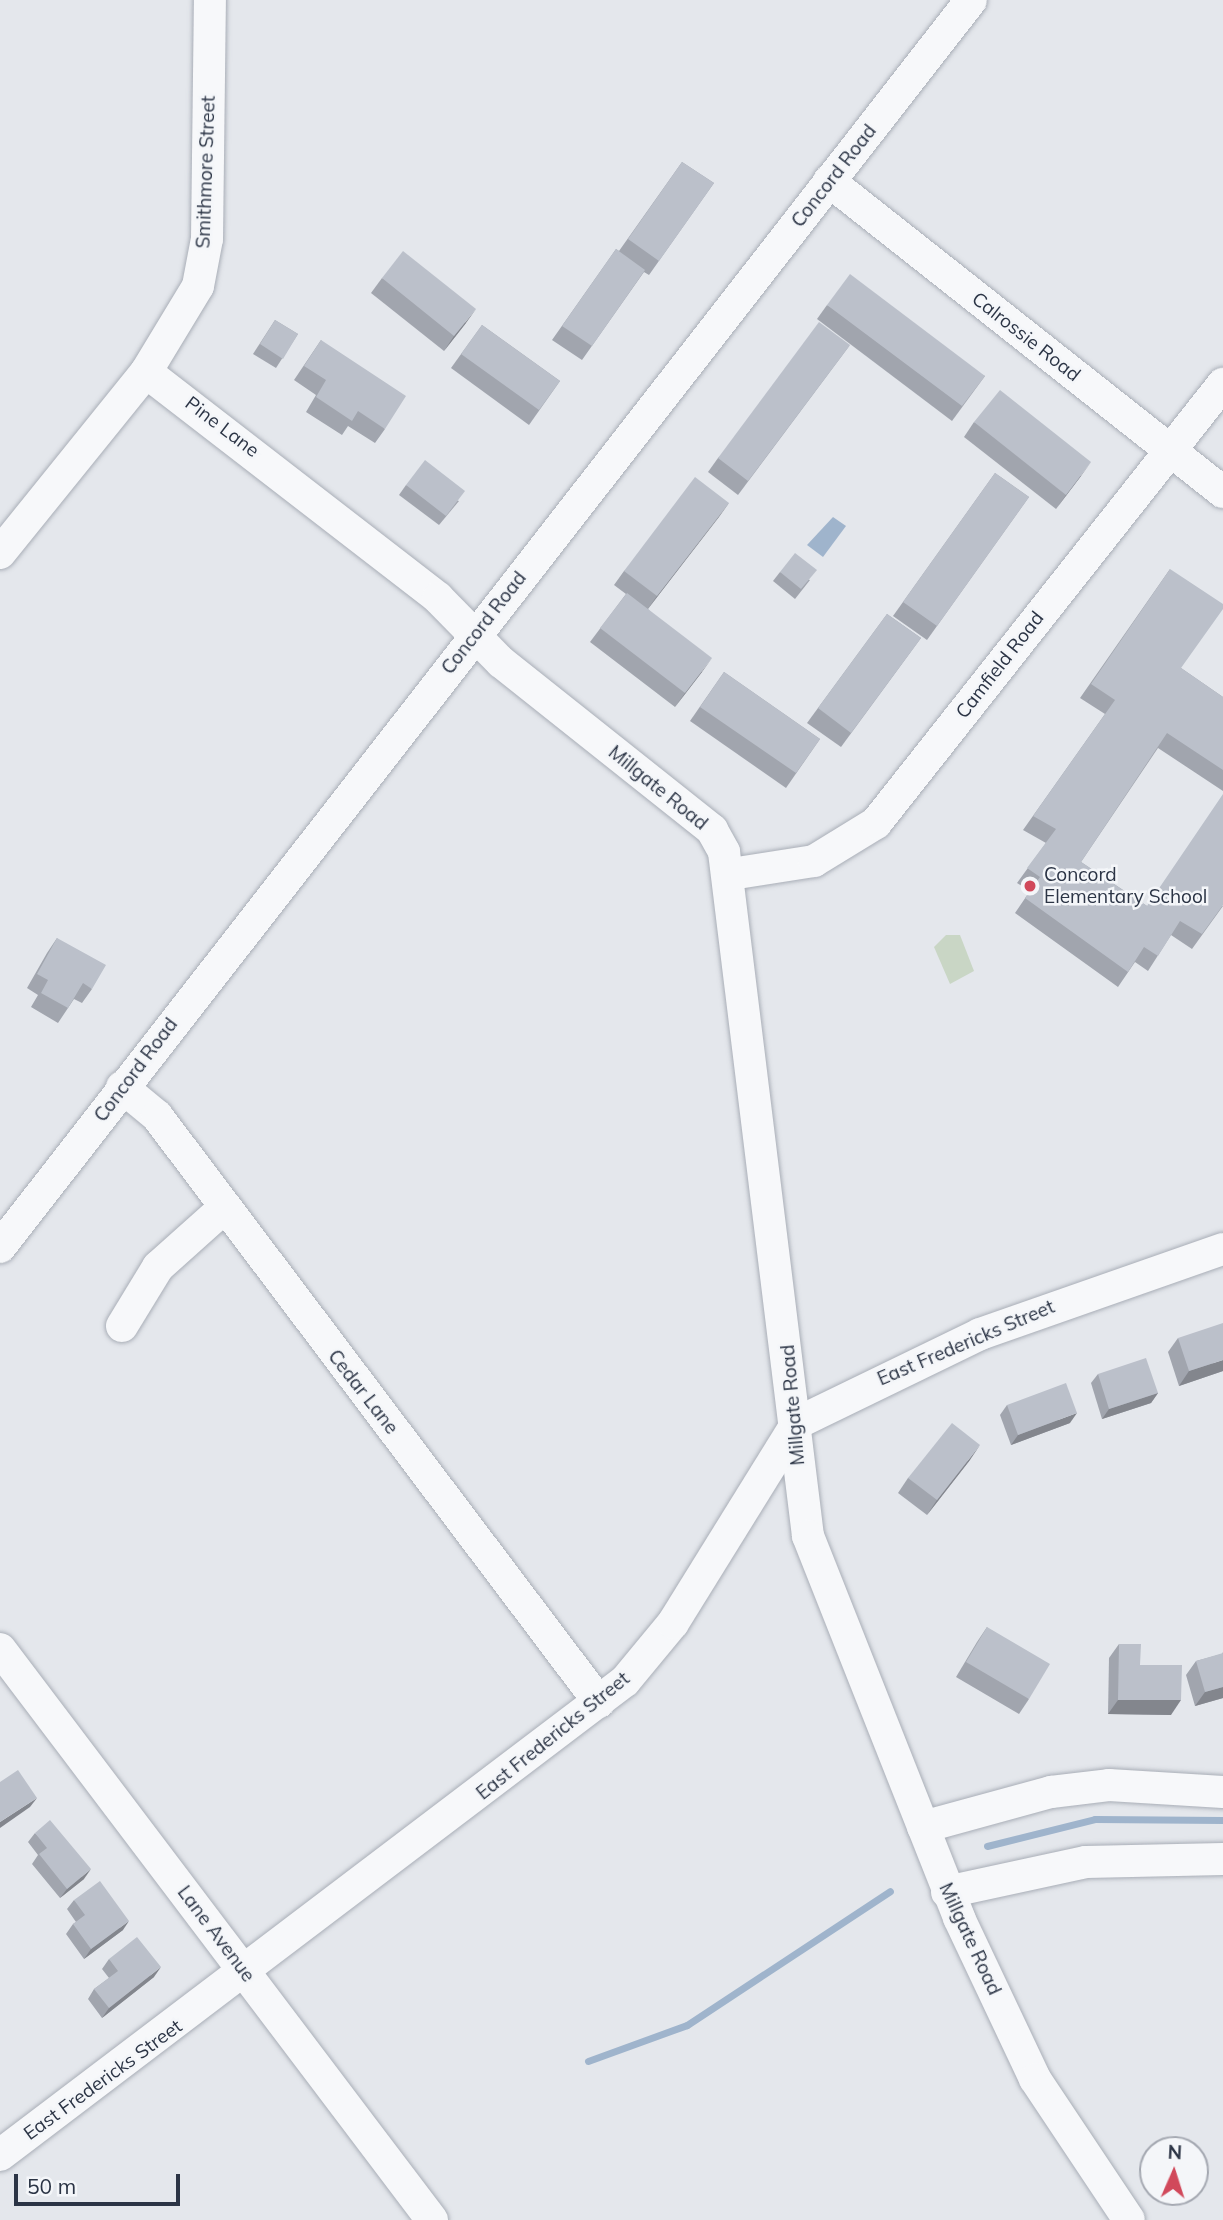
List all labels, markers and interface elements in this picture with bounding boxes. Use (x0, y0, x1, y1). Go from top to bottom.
street label: Smithmore Street (192, 95, 220, 249)
street label: Concord Road (787, 120, 881, 232)
street label: Calrossie Road (967, 288, 1085, 386)
street label: Pine Lane (181, 392, 263, 462)
street label: Concord Road (437, 567, 531, 679)
street label: Camfield Road (951, 607, 1049, 723)
street label: Millgate Road (604, 741, 712, 835)
place label: Concord Elementary School (1044, 864, 1207, 908)
marker: Concord Elementary School (1022, 878, 1038, 894)
street label: Concord Road (90, 1014, 182, 1126)
street label: East Fredericks Street (874, 1295, 1058, 1391)
street label: Millgate Road (776, 1344, 810, 1466)
street label: Cedar Lane (323, 1345, 403, 1439)
street label: East Fredericks Street (472, 1667, 634, 1805)
street label: Millgate Road (934, 1879, 1006, 1999)
street label: Lane Avenue (172, 1881, 260, 1987)
street label: East Fredericks Street (19, 2015, 187, 2145)
north arrow (1139, 2136, 1209, 2206)
text: N (1167, 2140, 1183, 2164)
scale bar (18, 2160, 184, 2204)
text: 50 m (27, 2173, 76, 2199)

